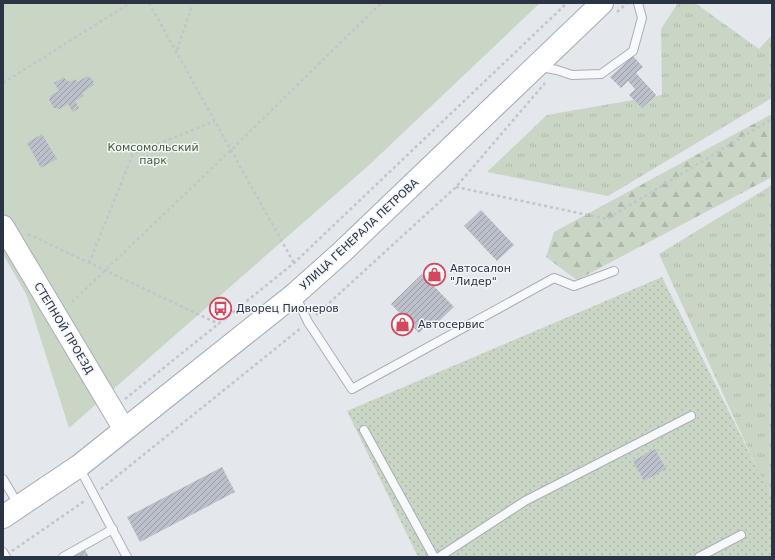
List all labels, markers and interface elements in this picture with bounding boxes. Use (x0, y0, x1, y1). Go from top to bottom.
park label: Комсомольский парк (107, 141, 199, 167)
street label: УЛИЦА ГЕНЕРАЛА ПЕТРОВА (297, 176, 422, 293)
shop icon: Автосалон "Лидер" (421, 261, 447, 287)
place label: Автосалон "Лидер" (450, 262, 511, 288)
street label: СТЕПНОЙ ПРОЕЗД (31, 280, 96, 377)
bus stop icon: Дворец Пионеров (207, 295, 233, 321)
place label: Дворец Пионеров (236, 302, 339, 315)
shop icon: Автосервис (389, 311, 415, 337)
place label: Автосервис (418, 318, 485, 331)

